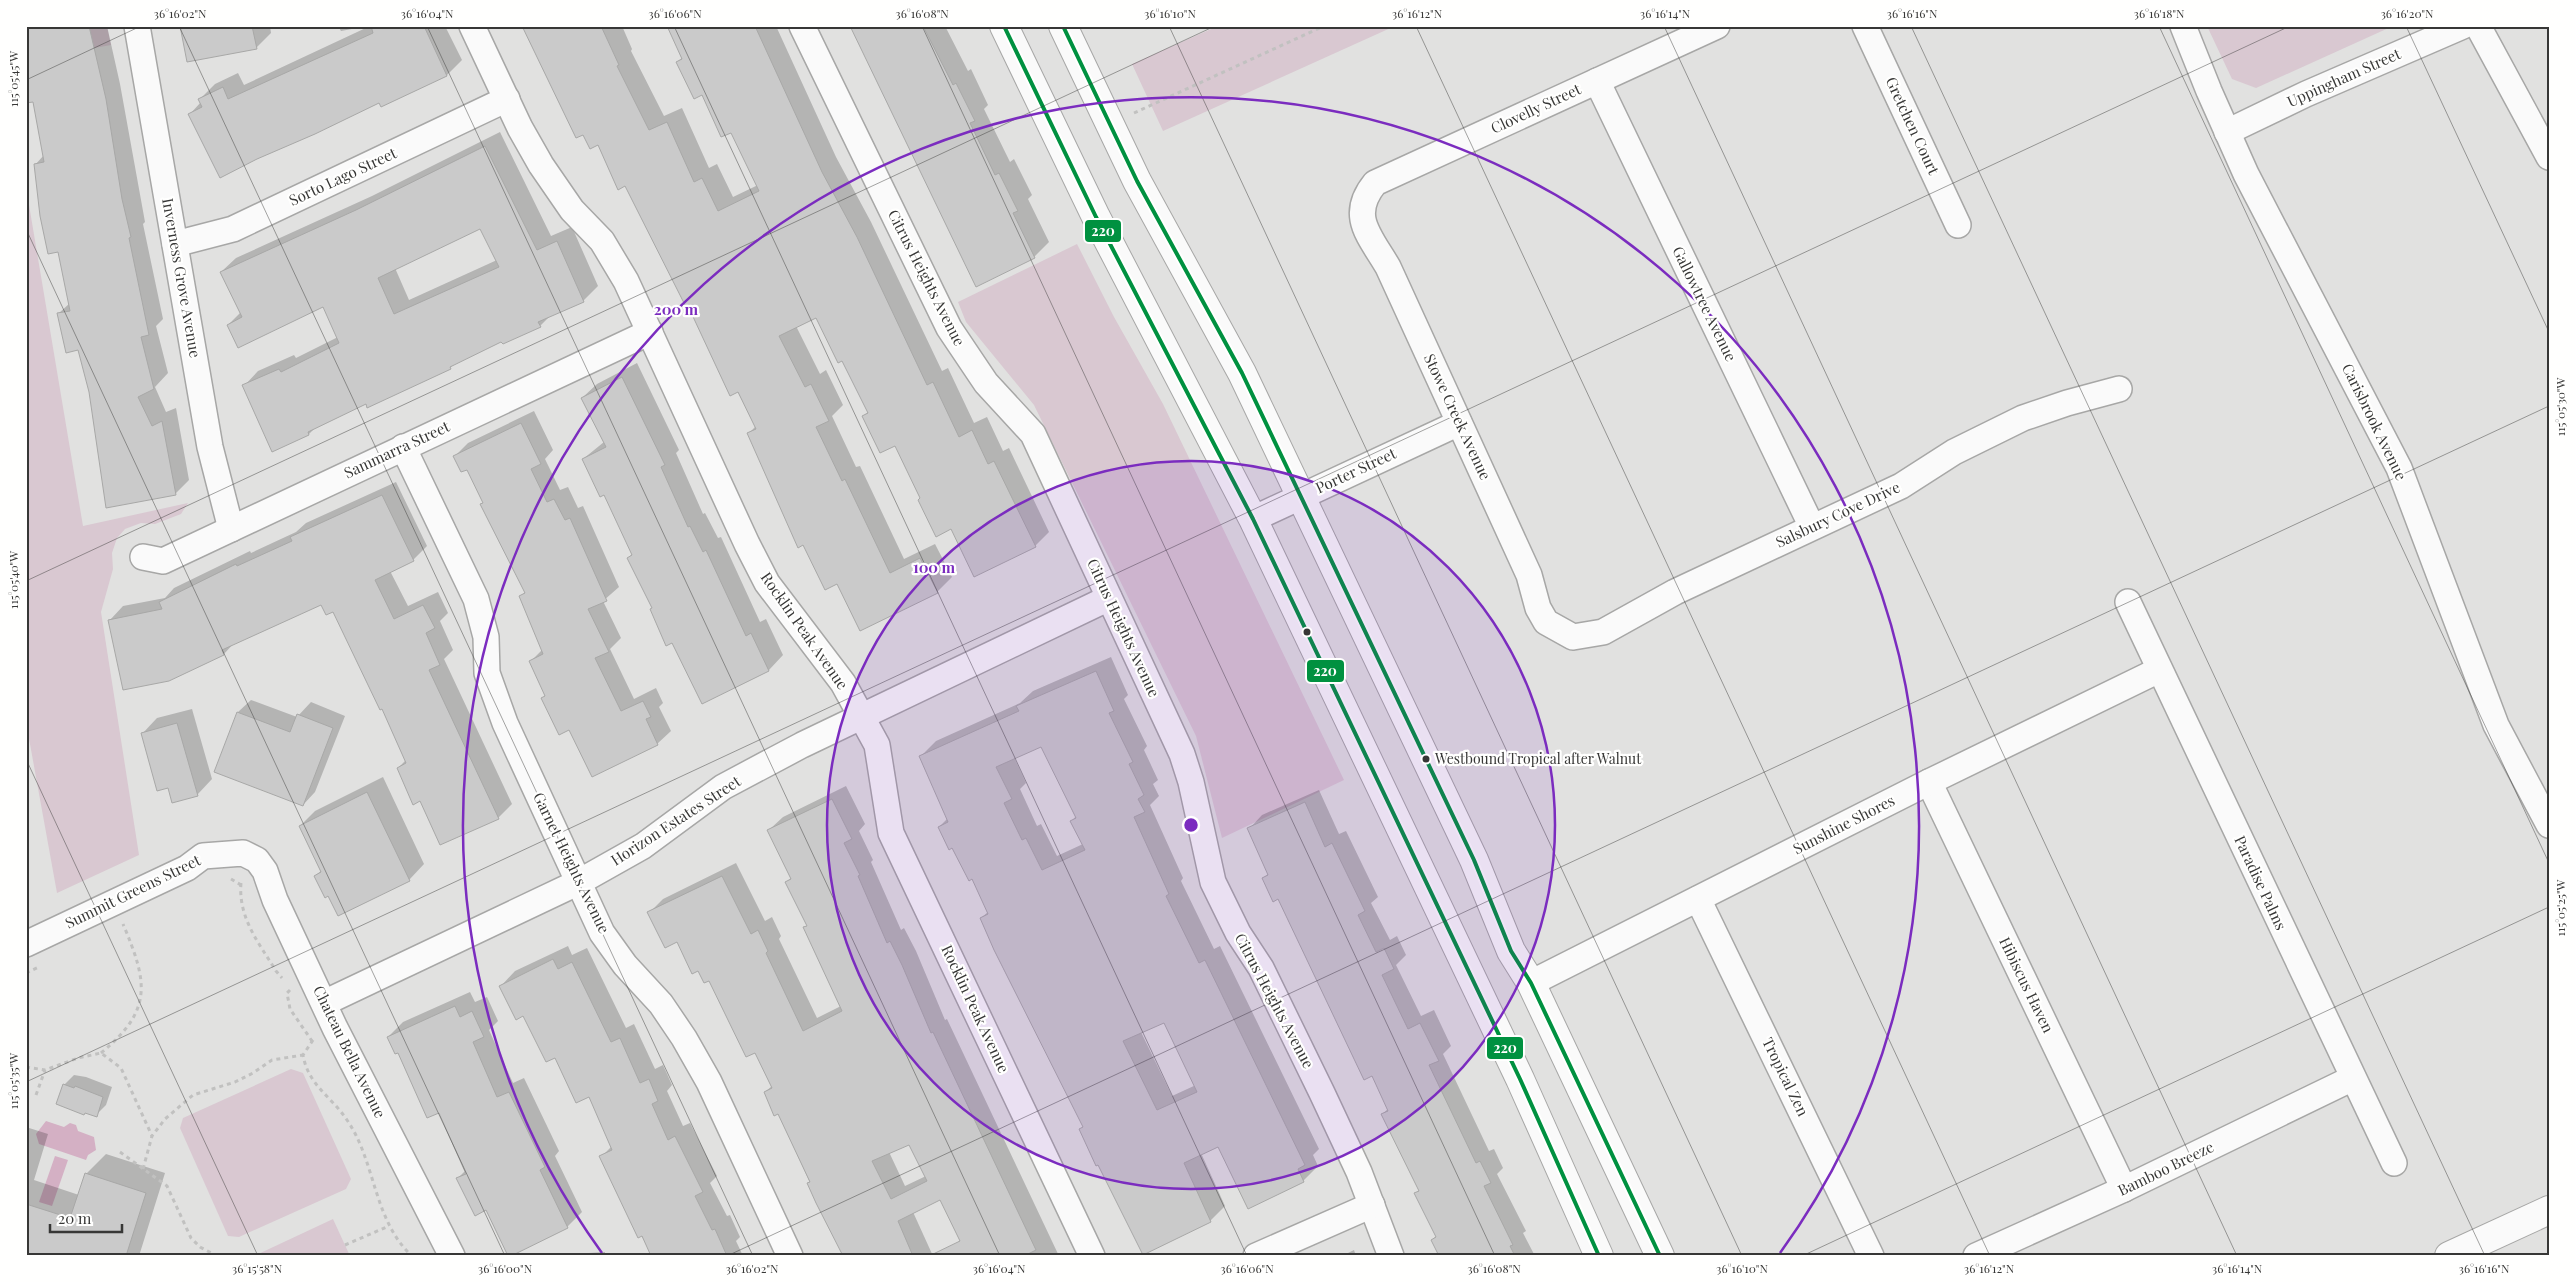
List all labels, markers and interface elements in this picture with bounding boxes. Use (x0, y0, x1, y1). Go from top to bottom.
text: 36°16'02"N (154, 5, 207, 21)
text: 36°16'04"N (401, 5, 454, 21)
text: 36°16'06"N (648, 5, 702, 21)
text: 36°16'08"N (895, 5, 949, 21)
text: 36°16'10"N (1144, 5, 1196, 21)
text: 36°16'12"N (1392, 5, 1443, 21)
text: 36°16'14"N (1640, 5, 1691, 21)
text: 36°16'16"N (1887, 5, 1938, 21)
text: 36°16'18"N (2134, 5, 2185, 21)
text: 36°16'20"N (2380, 5, 2434, 21)
street label: Uppingham Street (2284, 43, 2404, 111)
text: 115°05'45"W (5, 51, 21, 107)
street label: Gretchen Court (1882, 74, 1945, 178)
street label: Clovelly Street (1487, 78, 1584, 138)
street label: Sorto Lago Street (286, 142, 400, 210)
street label: Inverness Grove Avenue (158, 197, 206, 359)
street label: Citrus Heights Avenue (884, 206, 970, 349)
line badge: 220 (1084, 219, 1122, 243)
text: 220 (1091, 221, 1115, 240)
street label: Gallowtree Avenue (1668, 243, 1741, 364)
text: 200 m (654, 299, 699, 319)
street label: Stowe Creek Avenue (1420, 350, 1496, 483)
street label: Carisbrook Avenue (2338, 360, 2412, 483)
text: 115°05'30"W (2552, 378, 2568, 436)
street label: Sammarra Street (341, 416, 453, 482)
street label: Porter Street (1312, 442, 1400, 497)
street label: Salsbury Cove Drive (1772, 477, 1903, 552)
text: 115°05'40"W (5, 551, 21, 609)
street label: Citrus Heights Avenue (1083, 555, 1165, 700)
text: 100 m (913, 557, 956, 577)
street label: Rocklin Peak Avenue (757, 568, 853, 693)
unlabelled marker (1302, 627, 1312, 637)
line badge: 220 (1306, 659, 1345, 683)
text: 220 (1313, 661, 1337, 680)
place label: Westbound Tropical after Walnut (1434, 749, 1642, 768)
marker: Westbound Tropical after Walnut (1421, 754, 1431, 764)
street label: Horizon Estates Street (607, 770, 745, 870)
street label: Garnet Heights Avenue (529, 789, 615, 936)
street label: Sunshine Shores (1789, 790, 1898, 858)
centre of rings (1182, 816, 1200, 834)
street label: Paradise Palms (2230, 832, 2291, 933)
street label: Summit Greens Street (61, 849, 204, 933)
text: 115°05'25"W (2552, 879, 2568, 936)
street label: Citrus Heights Avenue (1231, 929, 1319, 1072)
street label: Hibiscus Haven (1995, 933, 2059, 1036)
street label: Rocklin Peak Avenue (937, 941, 1014, 1076)
street label: Chateau Bella Avenue (309, 982, 391, 1121)
street label: Tropical Zen (1758, 1034, 1814, 1119)
line badge: 220 (1486, 1036, 1524, 1060)
text: 220 (1493, 1038, 1517, 1057)
text: 115°05'35"W (5, 1053, 21, 1109)
street label: Bamboo Breeze (2114, 1136, 2217, 1200)
scale bar (50, 1202, 122, 1234)
text: 20 m (58, 1208, 92, 1228)
text: 36°15'58"N (232, 1260, 283, 1276)
text: 36°16'00"N (478, 1260, 533, 1276)
text: 36°16'02"N (726, 1260, 779, 1276)
text: 36°16'04"N (973, 1260, 1026, 1276)
text: 36°16'06"N (1220, 1260, 1274, 1276)
text: 36°16'08"N (1467, 1260, 1521, 1276)
text: 36°16'10"N (1716, 1260, 1768, 1276)
text: 36°16'12"N (1964, 1260, 2015, 1276)
text: 36°16'14"N (2212, 1260, 2263, 1276)
text: 36°16'16"N (2459, 1260, 2510, 1276)

